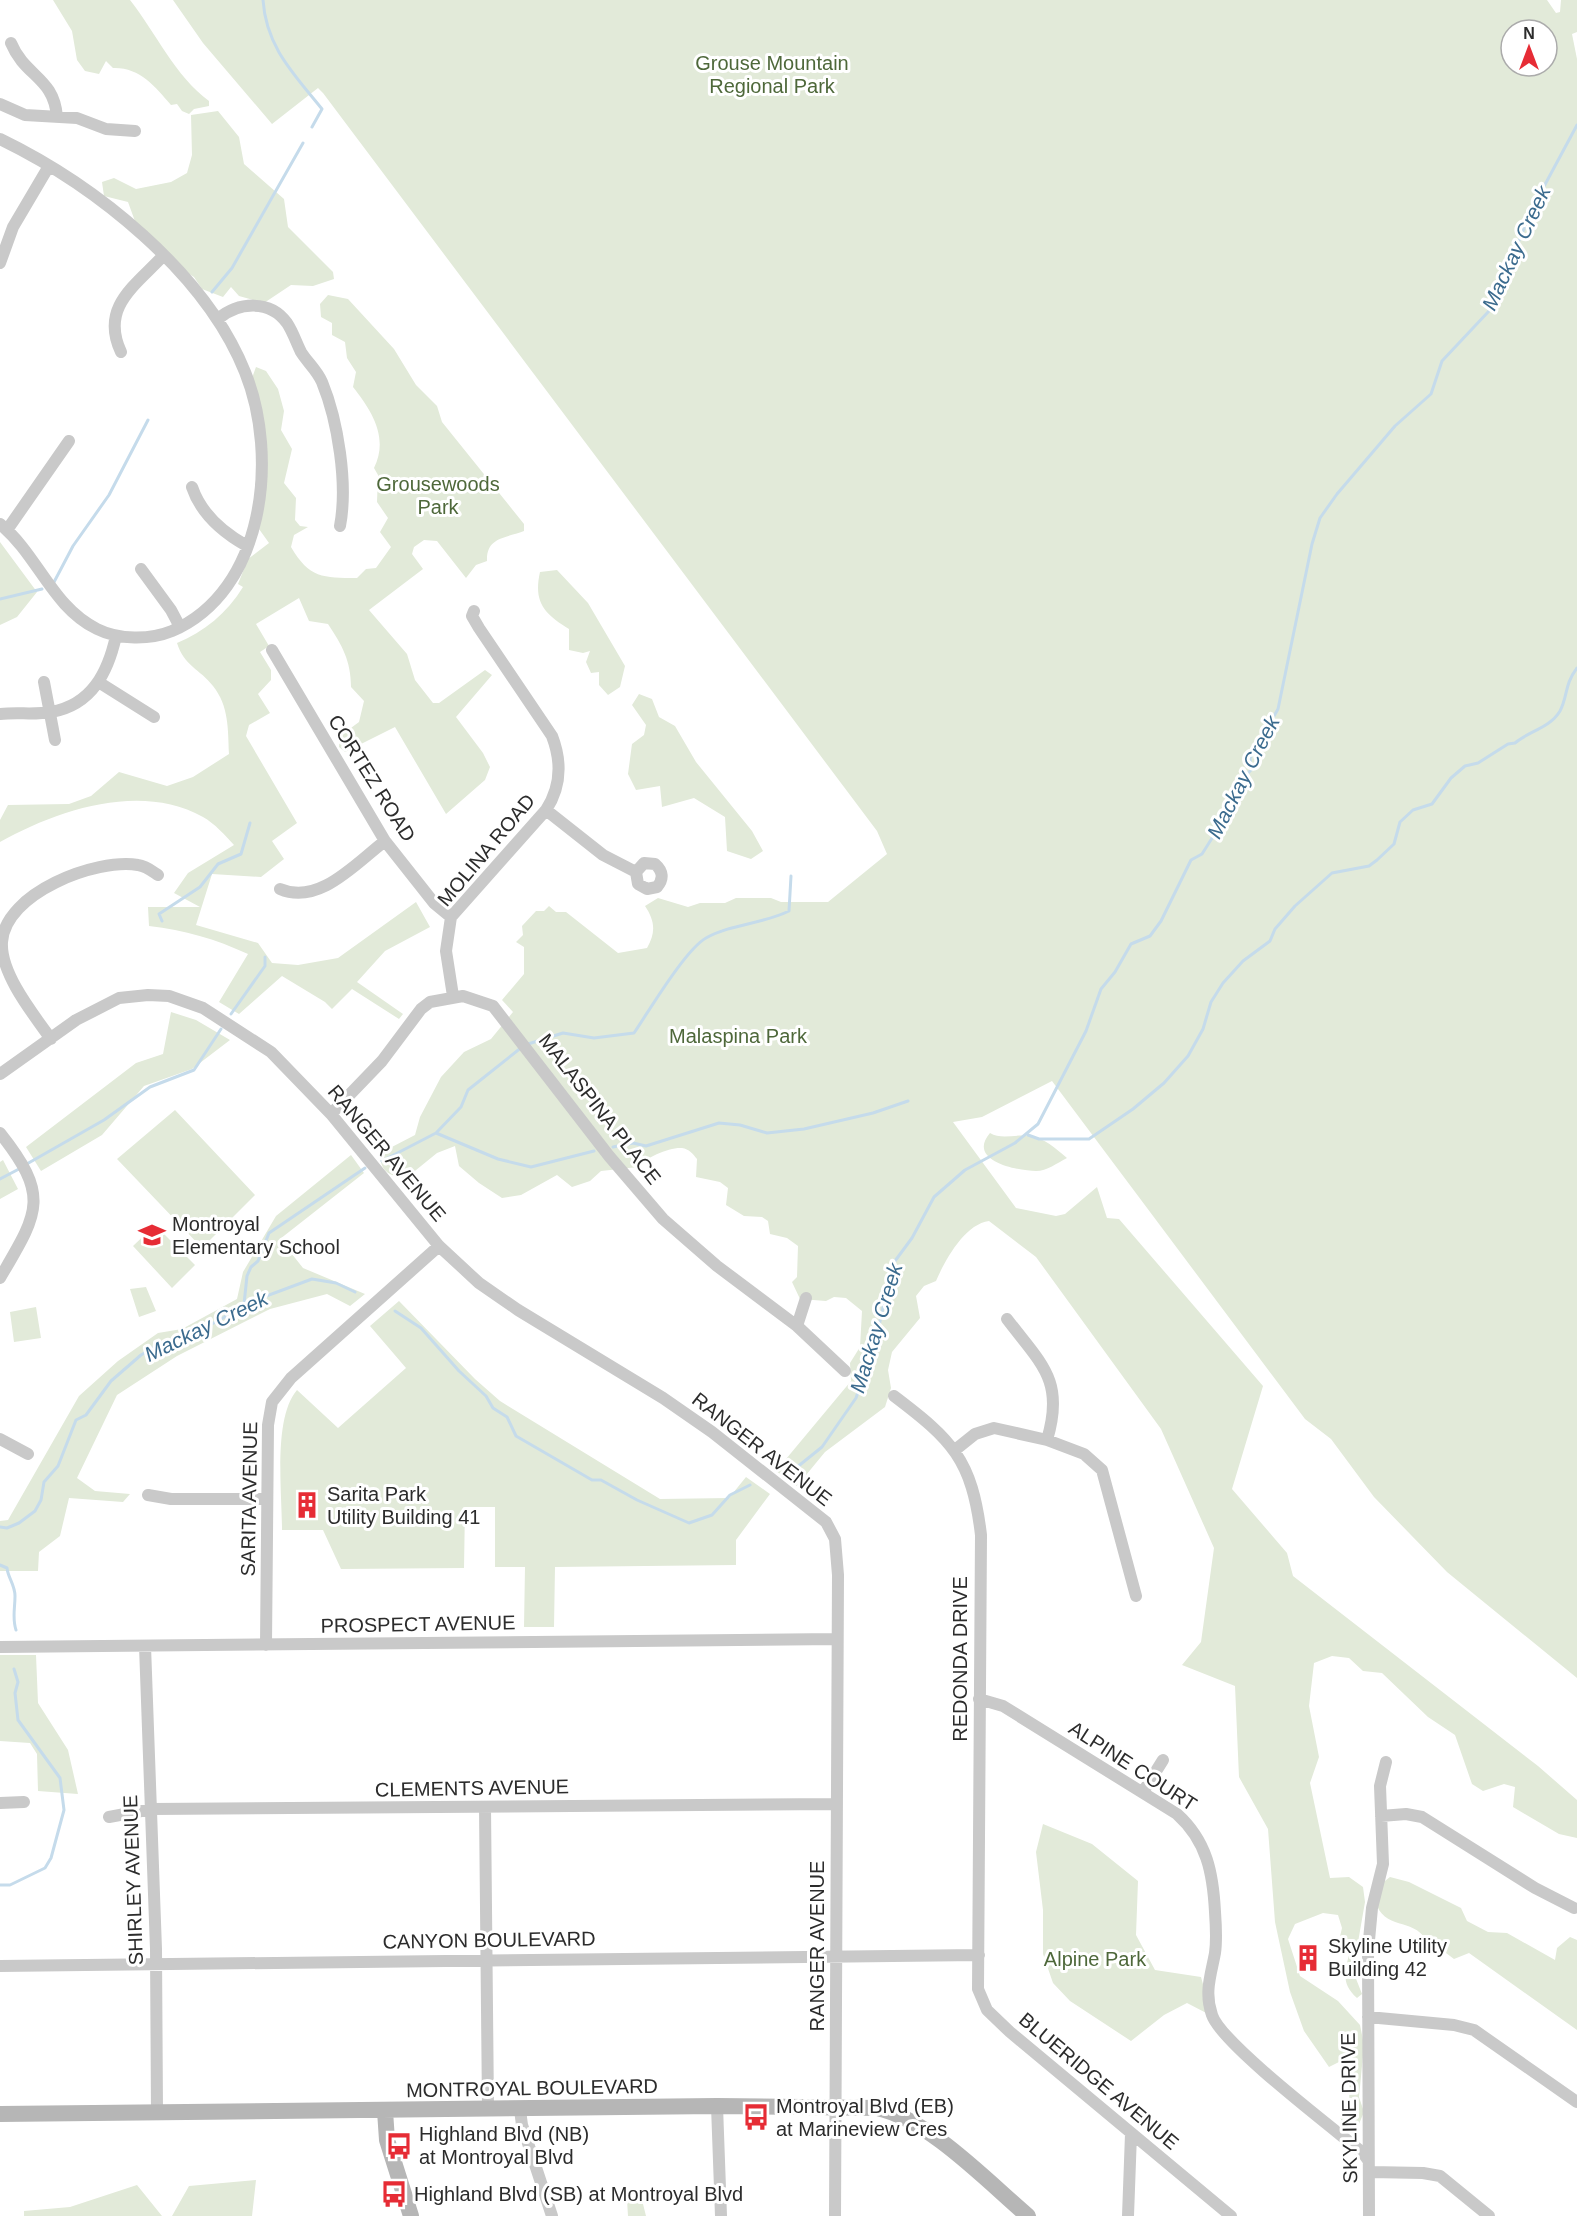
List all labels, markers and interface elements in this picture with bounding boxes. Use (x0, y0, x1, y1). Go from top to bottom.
north arrow (1499, 18, 1559, 78)
text: N (1523, 25, 1535, 42)
park label: Grouse Mountain Regional Park (695, 52, 849, 97)
water label: Mackay Creek (1477, 181, 1555, 314)
park label: Grousewoods Park (376, 473, 500, 518)
street label: CORTEZ ROAD (324, 711, 420, 845)
water label: Mackay Creek (1202, 711, 1284, 842)
street label: MOLINA ROAD (433, 790, 539, 910)
park label: Malaspina Park (669, 1025, 808, 1047)
street label: MALASPINA PLACE (535, 1030, 665, 1188)
street label: RANGER AVENUE (324, 1081, 450, 1225)
place label: Montroyal Elementary School (172, 1213, 340, 1258)
school or university icon: Montroyal Elementary School (137, 1220, 167, 1250)
water label: Mackay Creek (845, 1259, 907, 1396)
water label: Mackay Creek (141, 1286, 273, 1366)
street label: RANGER AVENUE (688, 1388, 836, 1510)
street label: SARITA AVENUE (237, 1421, 261, 1577)
place label: Sarita Park Utility Building 41 (327, 1483, 480, 1528)
building icon: Sarita Park Utility Building 41 (292, 1490, 322, 1520)
street label: REDONDA DRIVE (949, 1576, 971, 1742)
street label: PROSPECT AVENUE (320, 1611, 516, 1637)
street label: ALPINE COURT (1065, 1717, 1201, 1815)
street label: CLEMENTS AVENUE (375, 1775, 569, 1801)
street label: SHIRLEY AVENUE (119, 1794, 147, 1966)
street label: RANGER AVENUE (806, 1861, 828, 2031)
street label: CANYON BOULEVARD (382, 1927, 596, 1953)
place label: Skyline Utility Building 42 (1328, 1935, 1447, 1980)
building icon: Skyline Utility Building 42 (1293, 1943, 1323, 1973)
park label: Alpine Park (1044, 1948, 1147, 1970)
street label: BLUERIDGE AVENUE (1015, 2008, 1183, 2154)
street label: SKYLINE DRIVE (1337, 2032, 1361, 2184)
street label: MONTROYAL BOULEVARD (406, 2075, 658, 2101)
place label: Montroyal Blvd (EB) at Marineview Cres (776, 2095, 954, 2140)
bus stop icon: Montroyal Blvd (EB) at Marineview Cres (741, 2102, 771, 2132)
place label: Highland Blvd (NB) at Montroyal Blvd (419, 2123, 589, 2168)
bus stop icon: Highland Blvd (NB) at Montroyal Blvd (384, 2131, 414, 2161)
bus stop icon: Highland Blvd (SB) at Montroyal Blvd (379, 2179, 409, 2209)
place label: Highland Blvd (SB) at Montroyal Blvd (414, 2183, 743, 2205)

